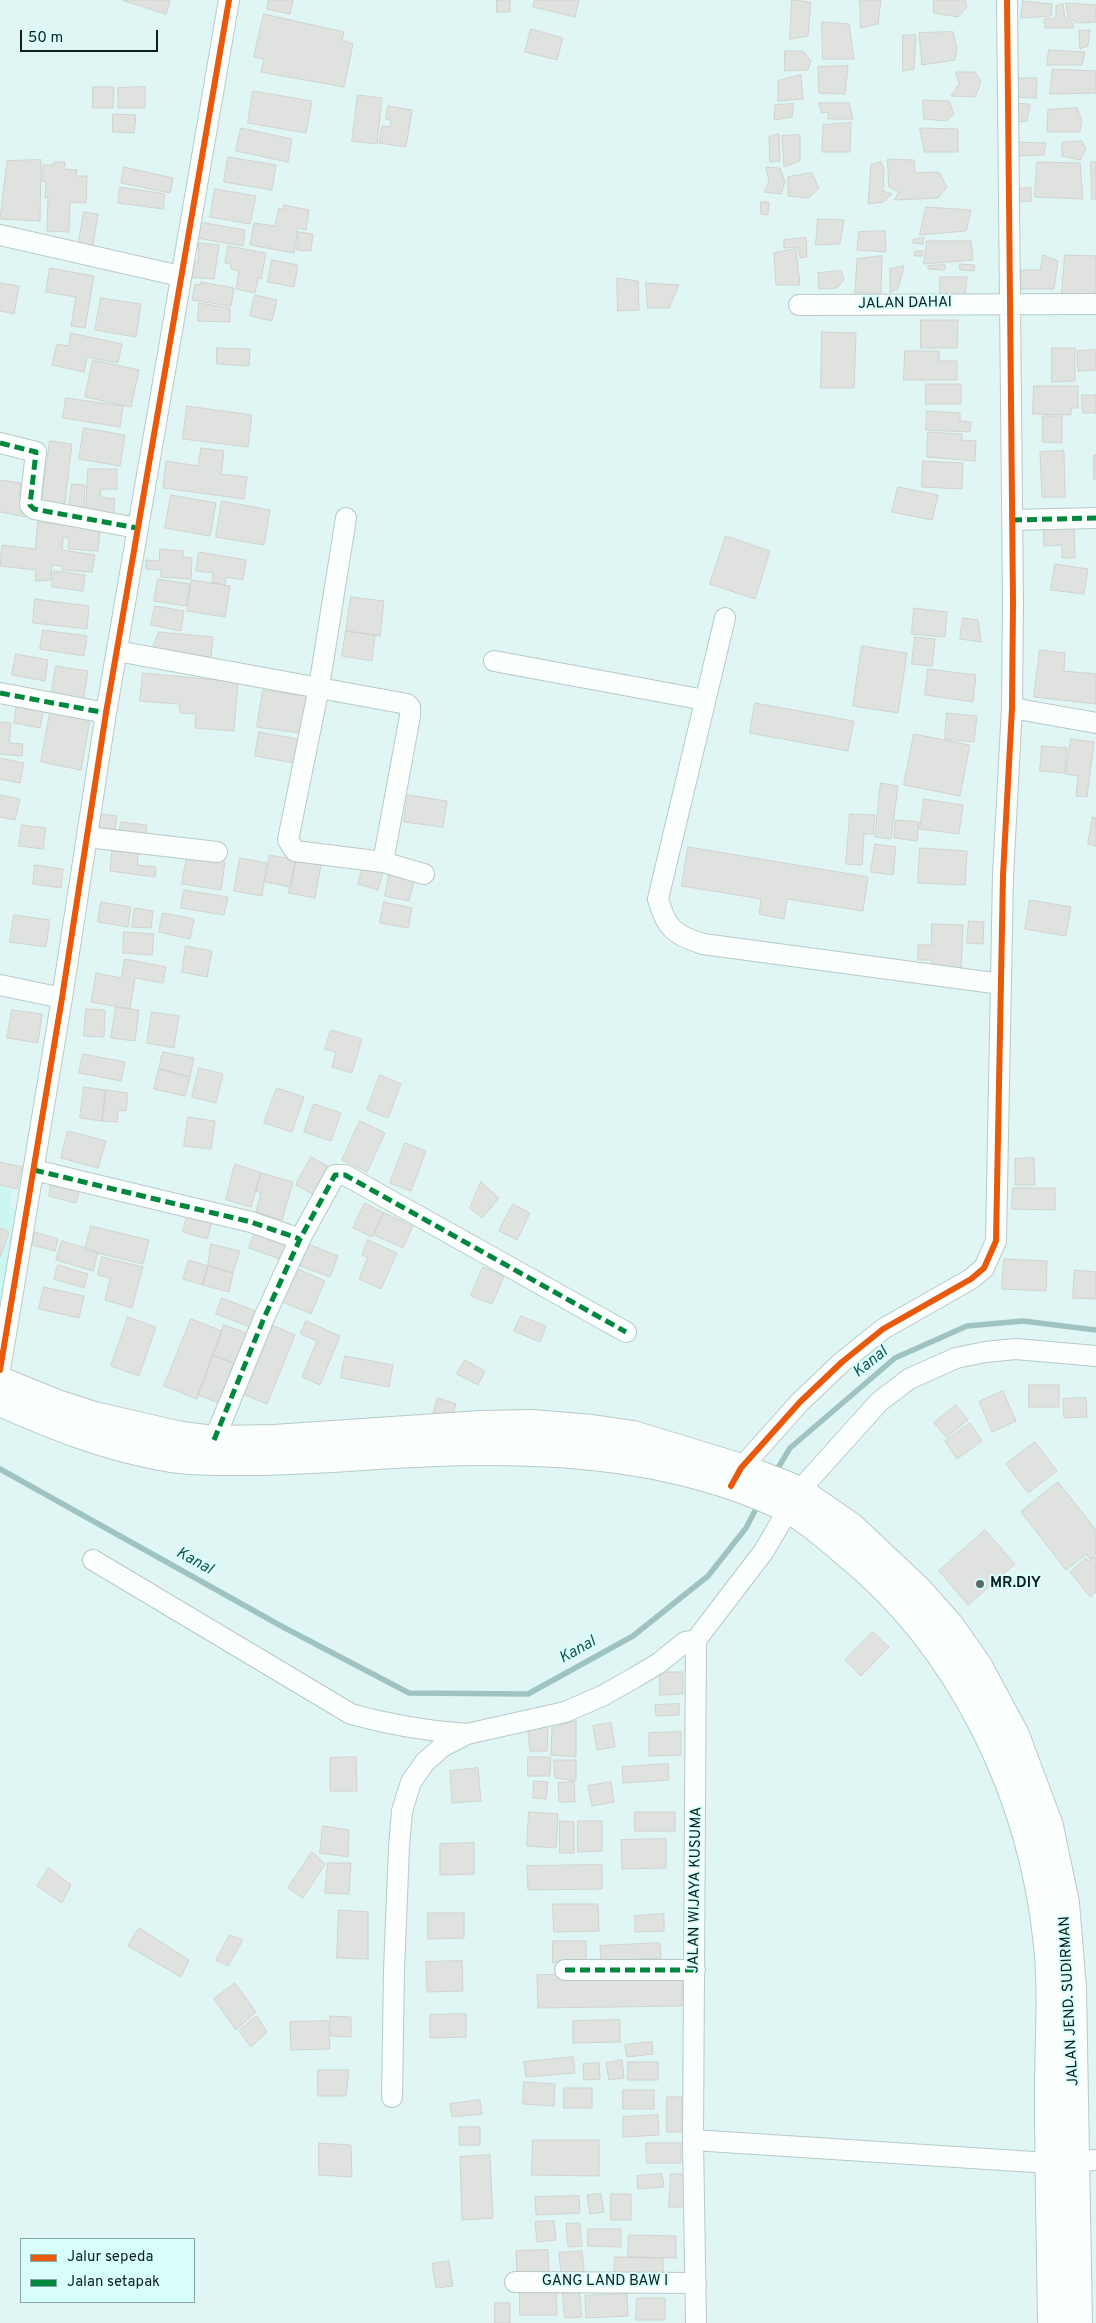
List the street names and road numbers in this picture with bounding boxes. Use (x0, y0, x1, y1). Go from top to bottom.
street label: JALAN DAHAI (858, 294, 952, 314)
street label: JALAN WIJAYA KUSUMA (686, 1807, 706, 1973)
street label: JALAN JEND. SUDIRMAN (1057, 1916, 1083, 2086)
street label: GANG LAND BAW I (542, 2273, 668, 2291)

